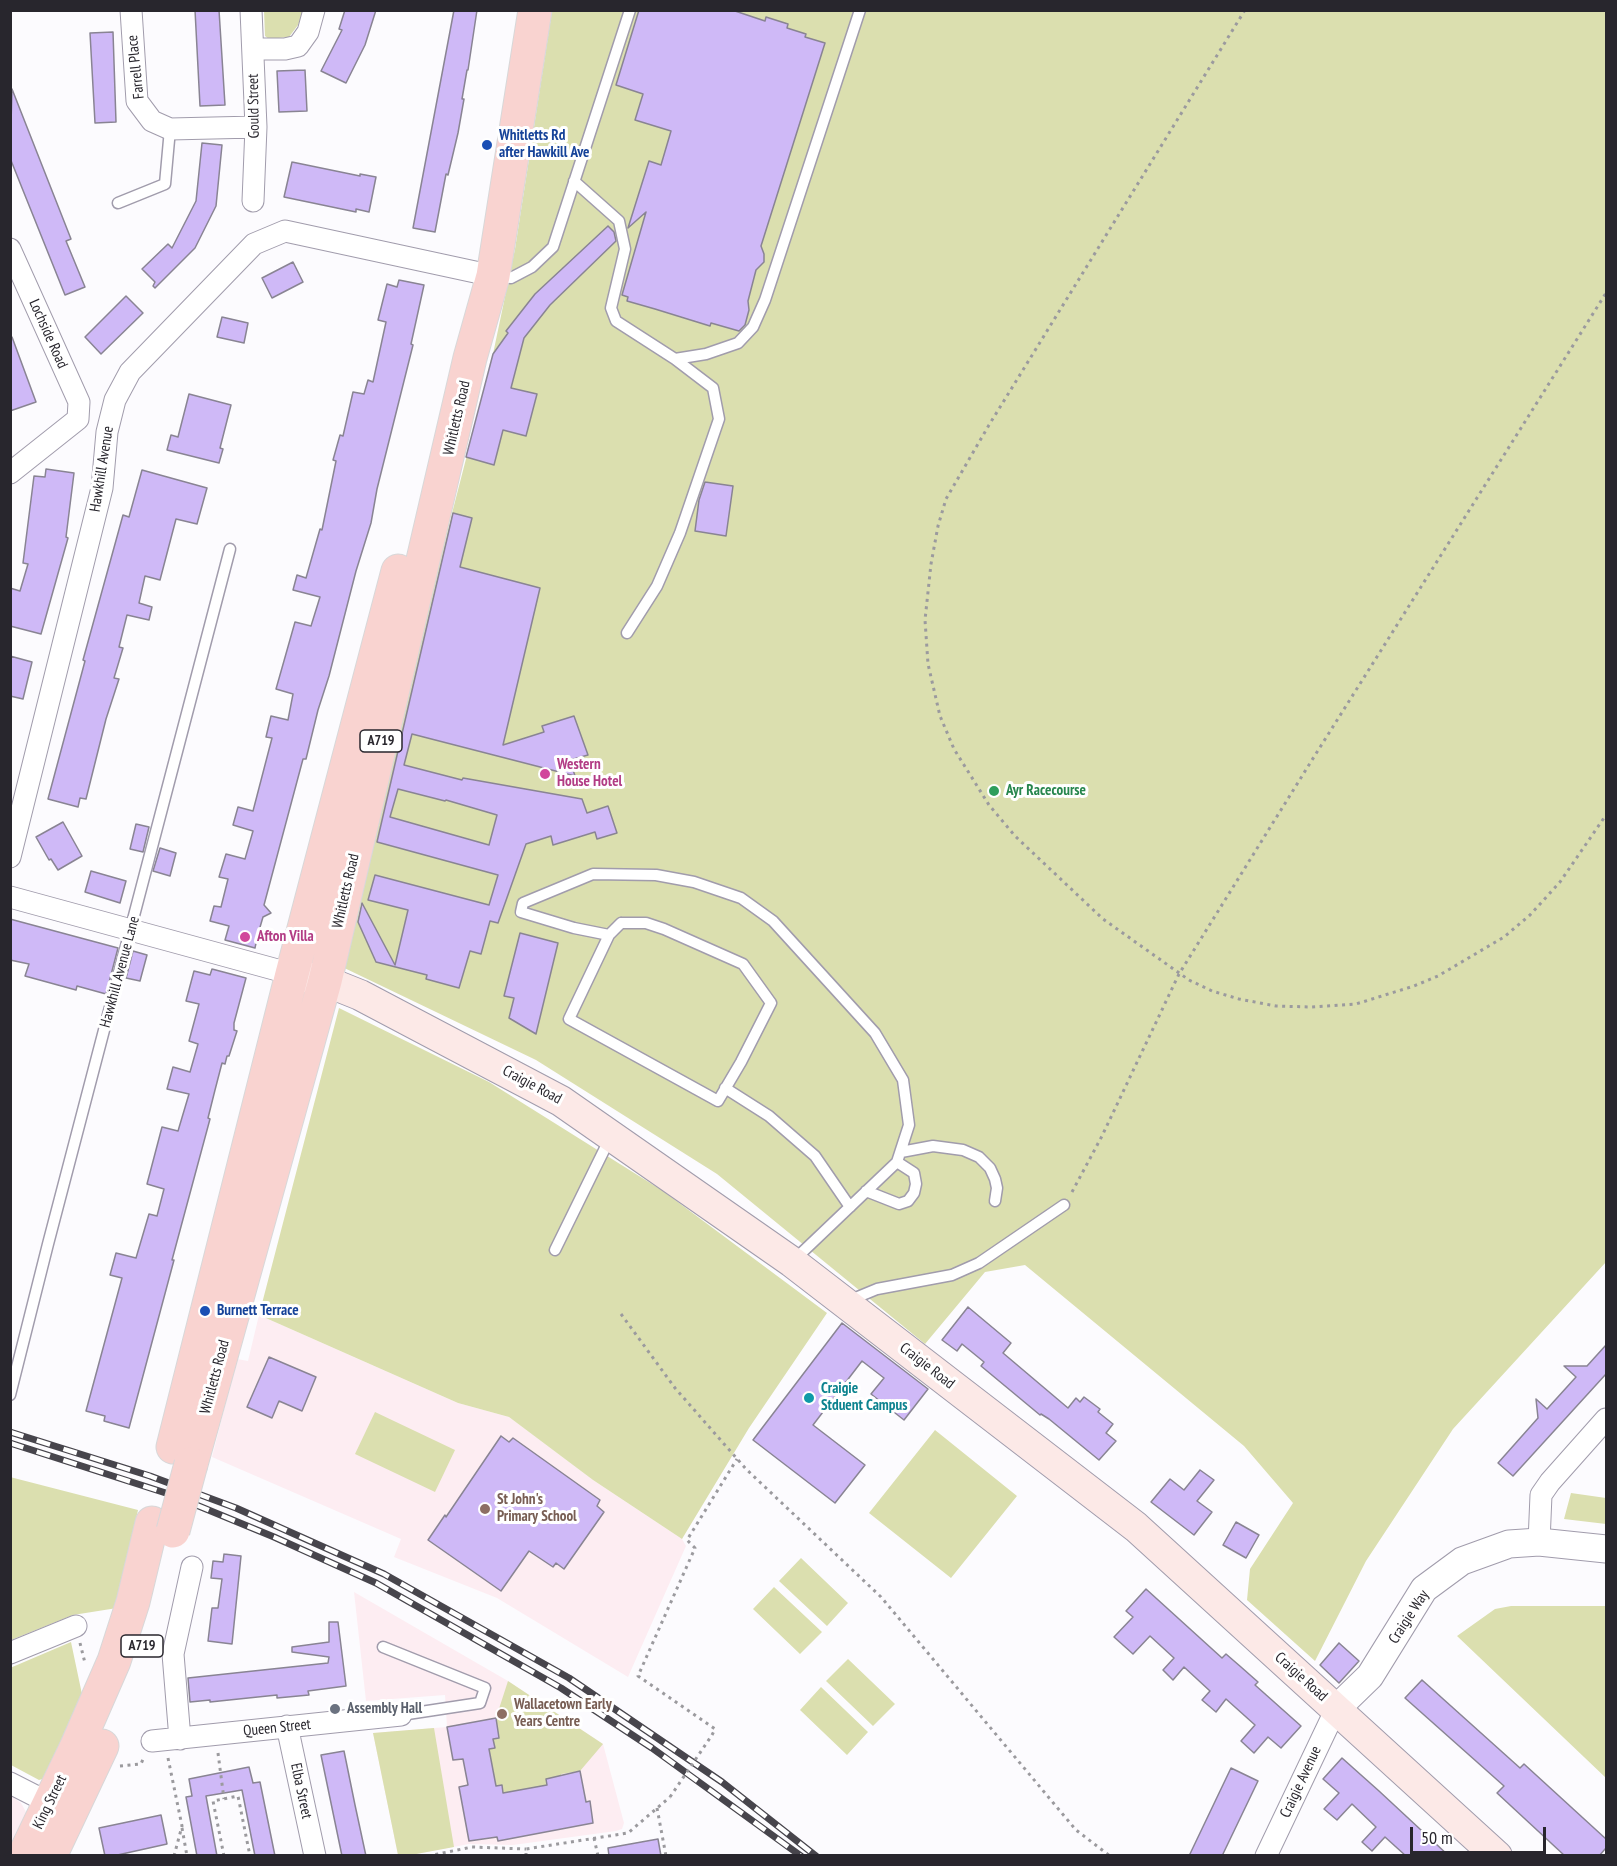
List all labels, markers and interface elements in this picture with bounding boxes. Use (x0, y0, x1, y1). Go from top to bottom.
street label: Farrell Place (124, 34, 148, 100)
street label: Gould Street (244, 74, 264, 138)
place label: Whitletts Rd after Hawkill Ave (499, 127, 590, 162)
marker: Whitletts Rd after Hawkill Ave (480, 138, 494, 152)
street label: Lochside Road (25, 297, 71, 371)
street label: Whitletts Road (440, 379, 474, 457)
street label: Hawkhill Avenue (86, 425, 118, 513)
road number: A719 (360, 730, 402, 752)
place label: Western House Hotel (557, 756, 622, 791)
marker: Western House Hotel (538, 767, 552, 781)
place label: Ayr Racecourse (1006, 782, 1086, 800)
marker: Ayr Racecourse (987, 784, 1001, 798)
street label: Whitletts Road (329, 852, 363, 930)
street label: Hawkhill Avenue Lane (96, 914, 144, 1030)
place label: Afton Villa (257, 928, 314, 946)
marker: Afton Villa (238, 930, 252, 944)
street label: Craigie Road (499, 1062, 565, 1108)
place label: Burnett Terrace (217, 1302, 299, 1320)
marker: Burnett Terrace (198, 1304, 212, 1318)
street label: Whitletts Road (196, 1338, 234, 1416)
street label: Craigie Road (896, 1339, 958, 1393)
place label: Craigie Stduent Campus (821, 1380, 907, 1415)
marker: Craigie Stduent Campus (802, 1391, 816, 1405)
place label: St John's Primary School (497, 1491, 577, 1526)
marker: St John's Primary School (478, 1502, 492, 1516)
street label: Craigie Way (1385, 1587, 1433, 1647)
road number: A719 (121, 1635, 163, 1657)
street label: Craigie Road (1271, 1649, 1331, 1705)
place label: Wallacetown Early Years Centre (514, 1696, 612, 1731)
place label: Assembly Hall (347, 1700, 422, 1718)
marker: Assembly Hall (328, 1702, 342, 1716)
marker: Wallacetown Early Years Centre (495, 1707, 509, 1721)
street label: Queen Street (242, 1716, 312, 1740)
street label: Craigie Avenue (1277, 1743, 1325, 1821)
street label: Elba Street (286, 1761, 316, 1821)
street label: King Street (29, 1772, 71, 1832)
scale bar (1413, 1815, 1550, 1853)
text: 50 m (1421, 1826, 1453, 1849)

